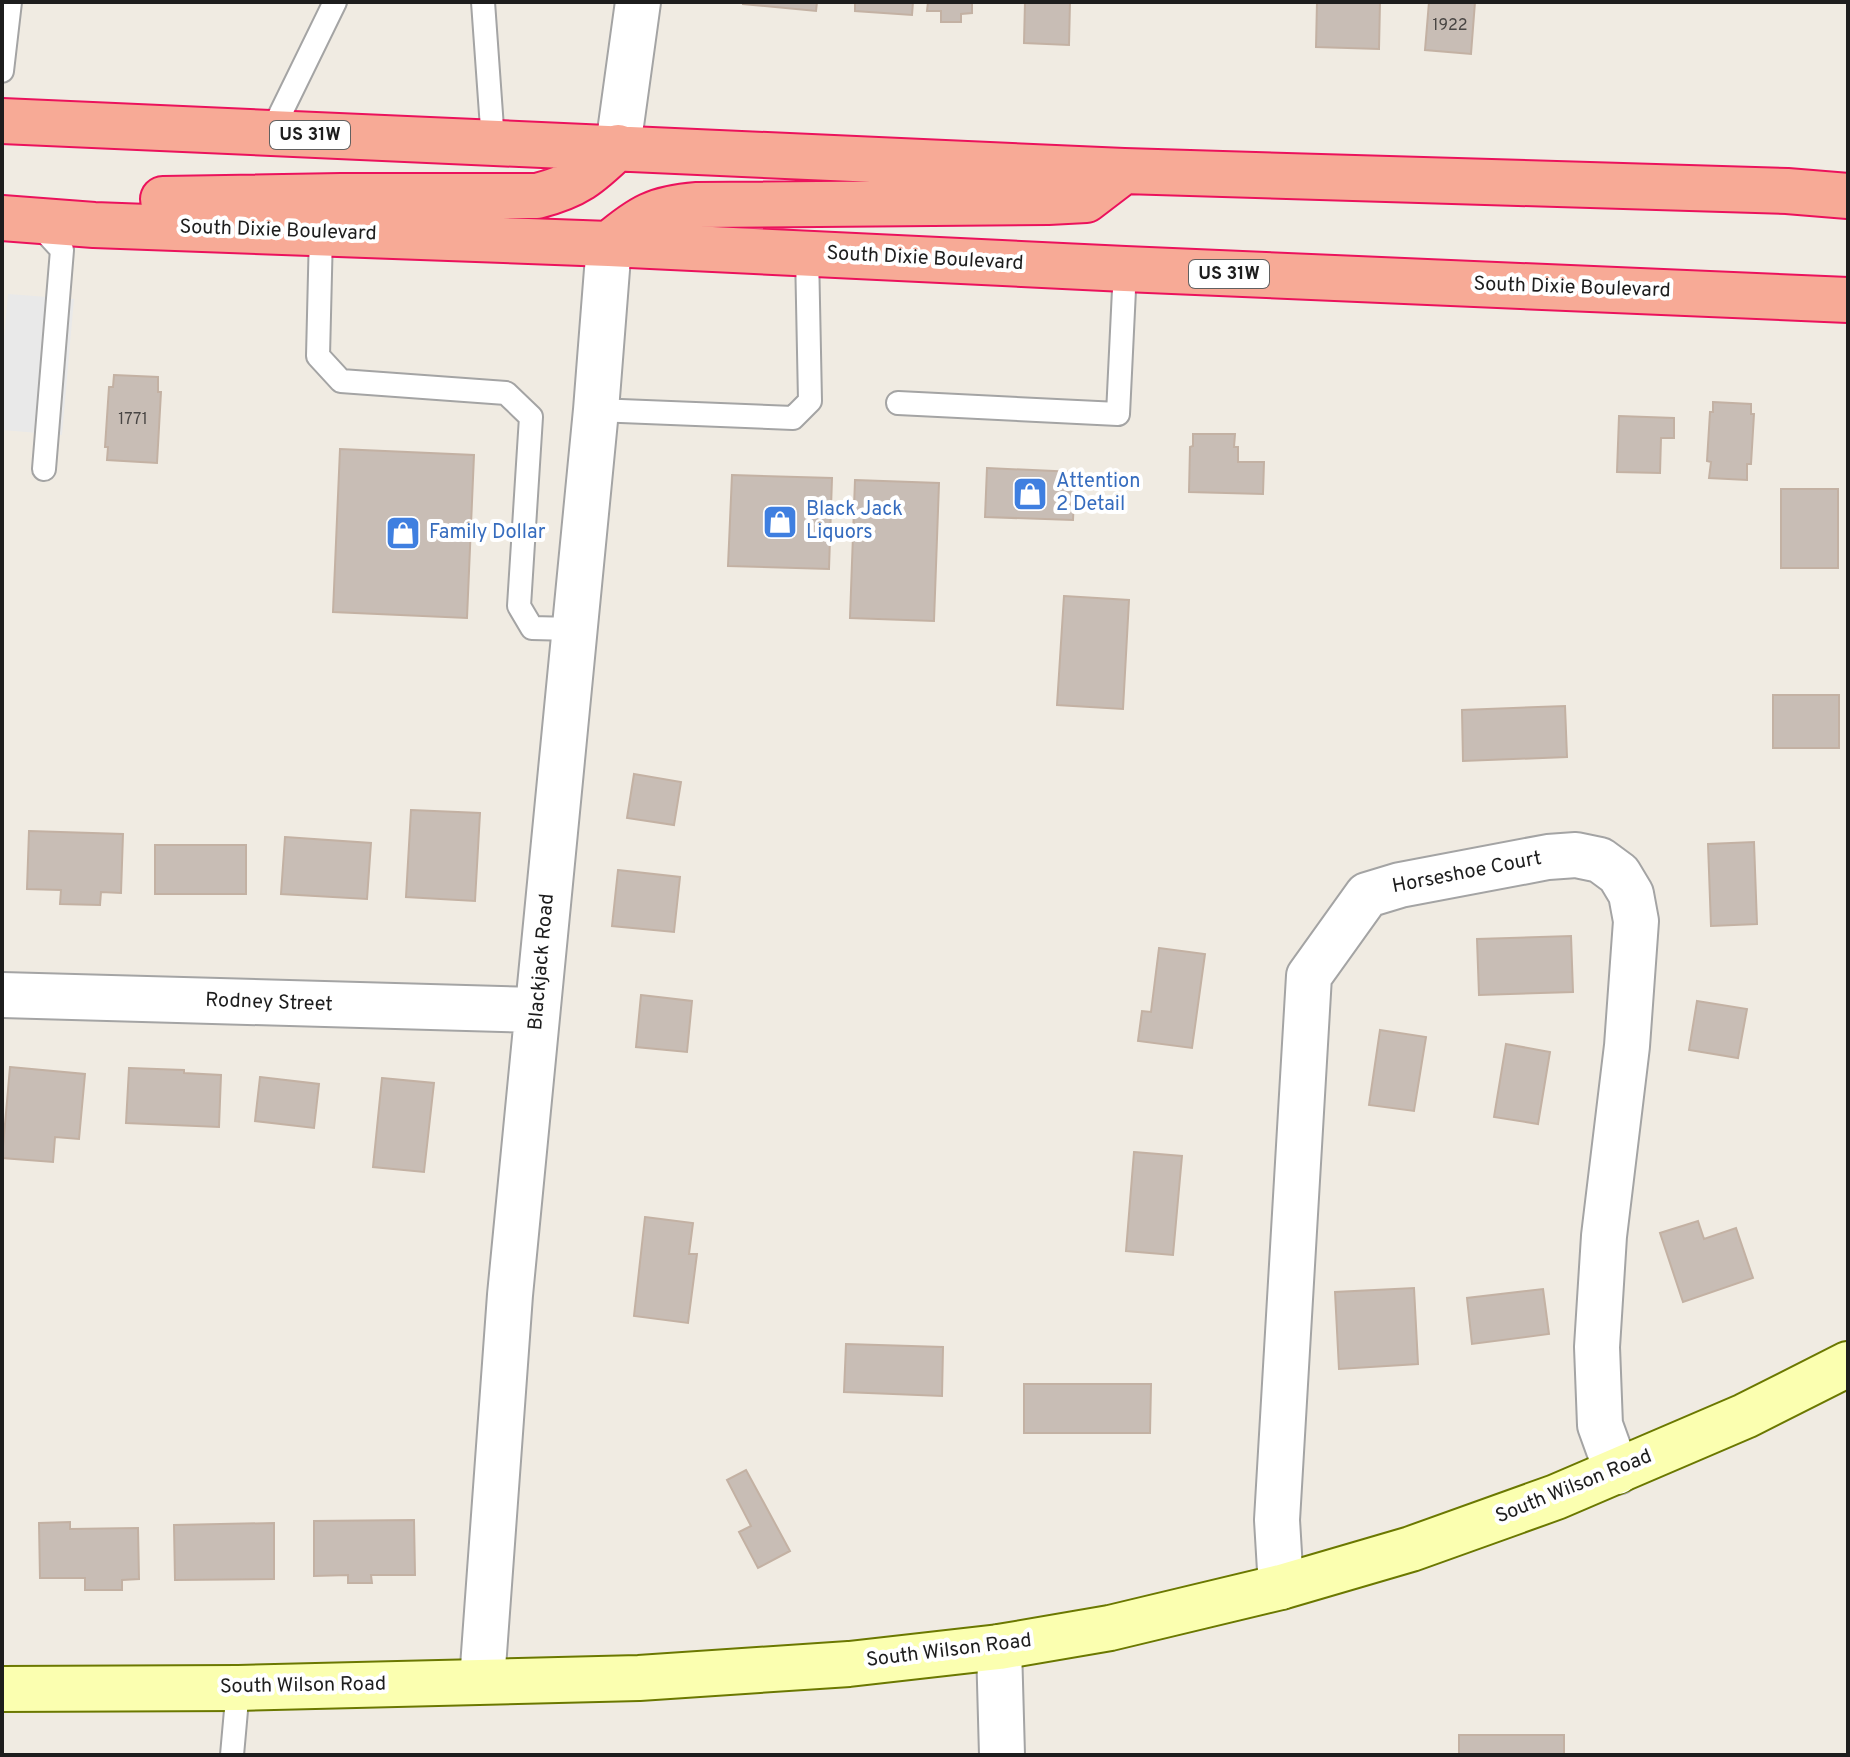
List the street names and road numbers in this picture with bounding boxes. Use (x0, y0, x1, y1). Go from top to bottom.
road number: US 31W (270, 121, 350, 149)
street label: South Dixie Boulevard (179, 215, 377, 247)
street label: South Dixie Boulevard (826, 241, 1024, 277)
road number: US 31W (1189, 260, 1269, 288)
street label: South Dixie Boulevard (1473, 272, 1671, 304)
street label: Horseshoe Court (1390, 846, 1544, 900)
street label: Blackjack Road (523, 892, 561, 1032)
street label: Rodney Street (205, 988, 333, 1018)
street label: South Wilson Road (1492, 1444, 1656, 1530)
street label: South Wilson Road (865, 1628, 1033, 1674)
street label: South Wilson Road (220, 1672, 386, 1700)

